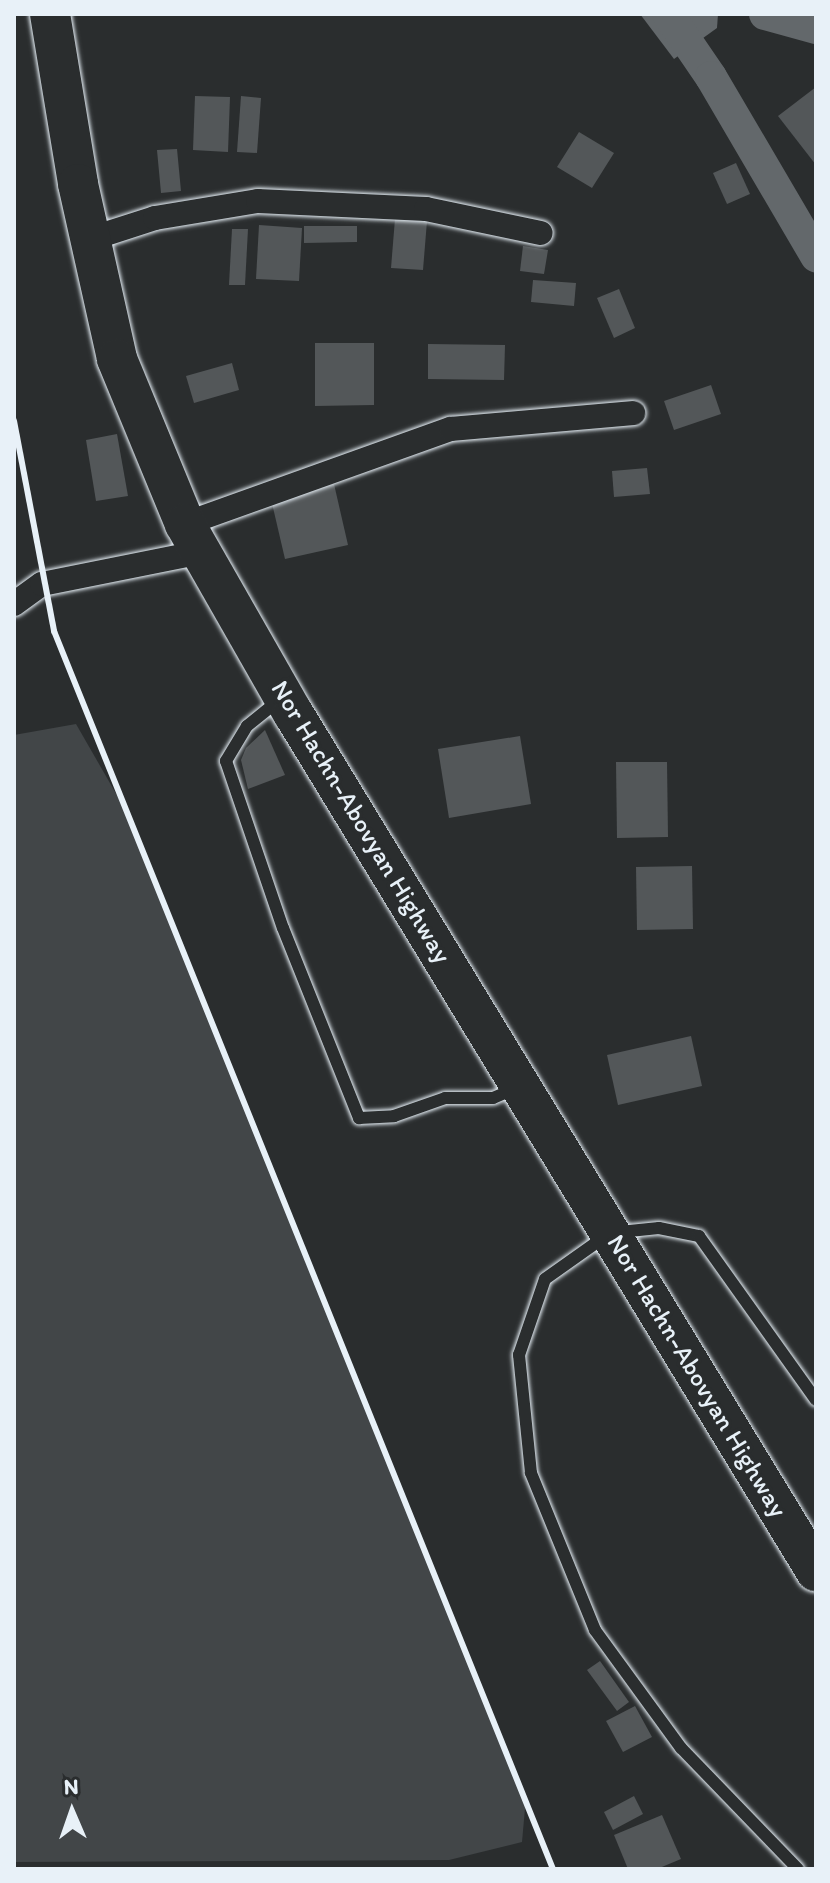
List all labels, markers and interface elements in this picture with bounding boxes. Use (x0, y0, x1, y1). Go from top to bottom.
street label: Nor Hachn-Abovyan Highway (264, 675, 458, 969)
street label: Nor Hachn-Abovyan Highway (600, 1229, 794, 1523)
north arrow (32, 1771, 112, 1851)
text: N (63, 1773, 79, 1800)

